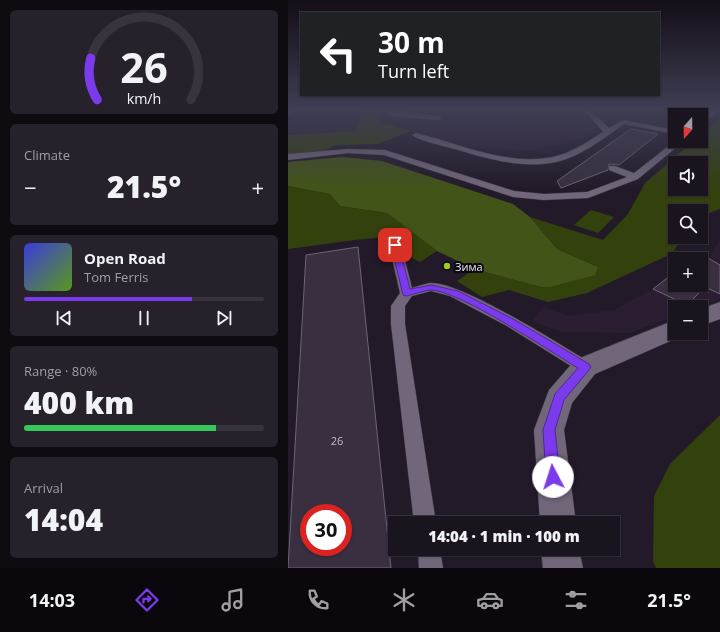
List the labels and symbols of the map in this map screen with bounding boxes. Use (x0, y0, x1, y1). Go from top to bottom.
north arrow (668, 108, 708, 148)
pin (378, 228, 412, 262)
place label: Зима (455, 259, 483, 274)
marker: Зима (442, 261, 452, 271)
house number: 26 (331, 433, 343, 448)
position arrow (532, 456, 574, 498)
speed limit sign: 30 (300, 504, 352, 556)

